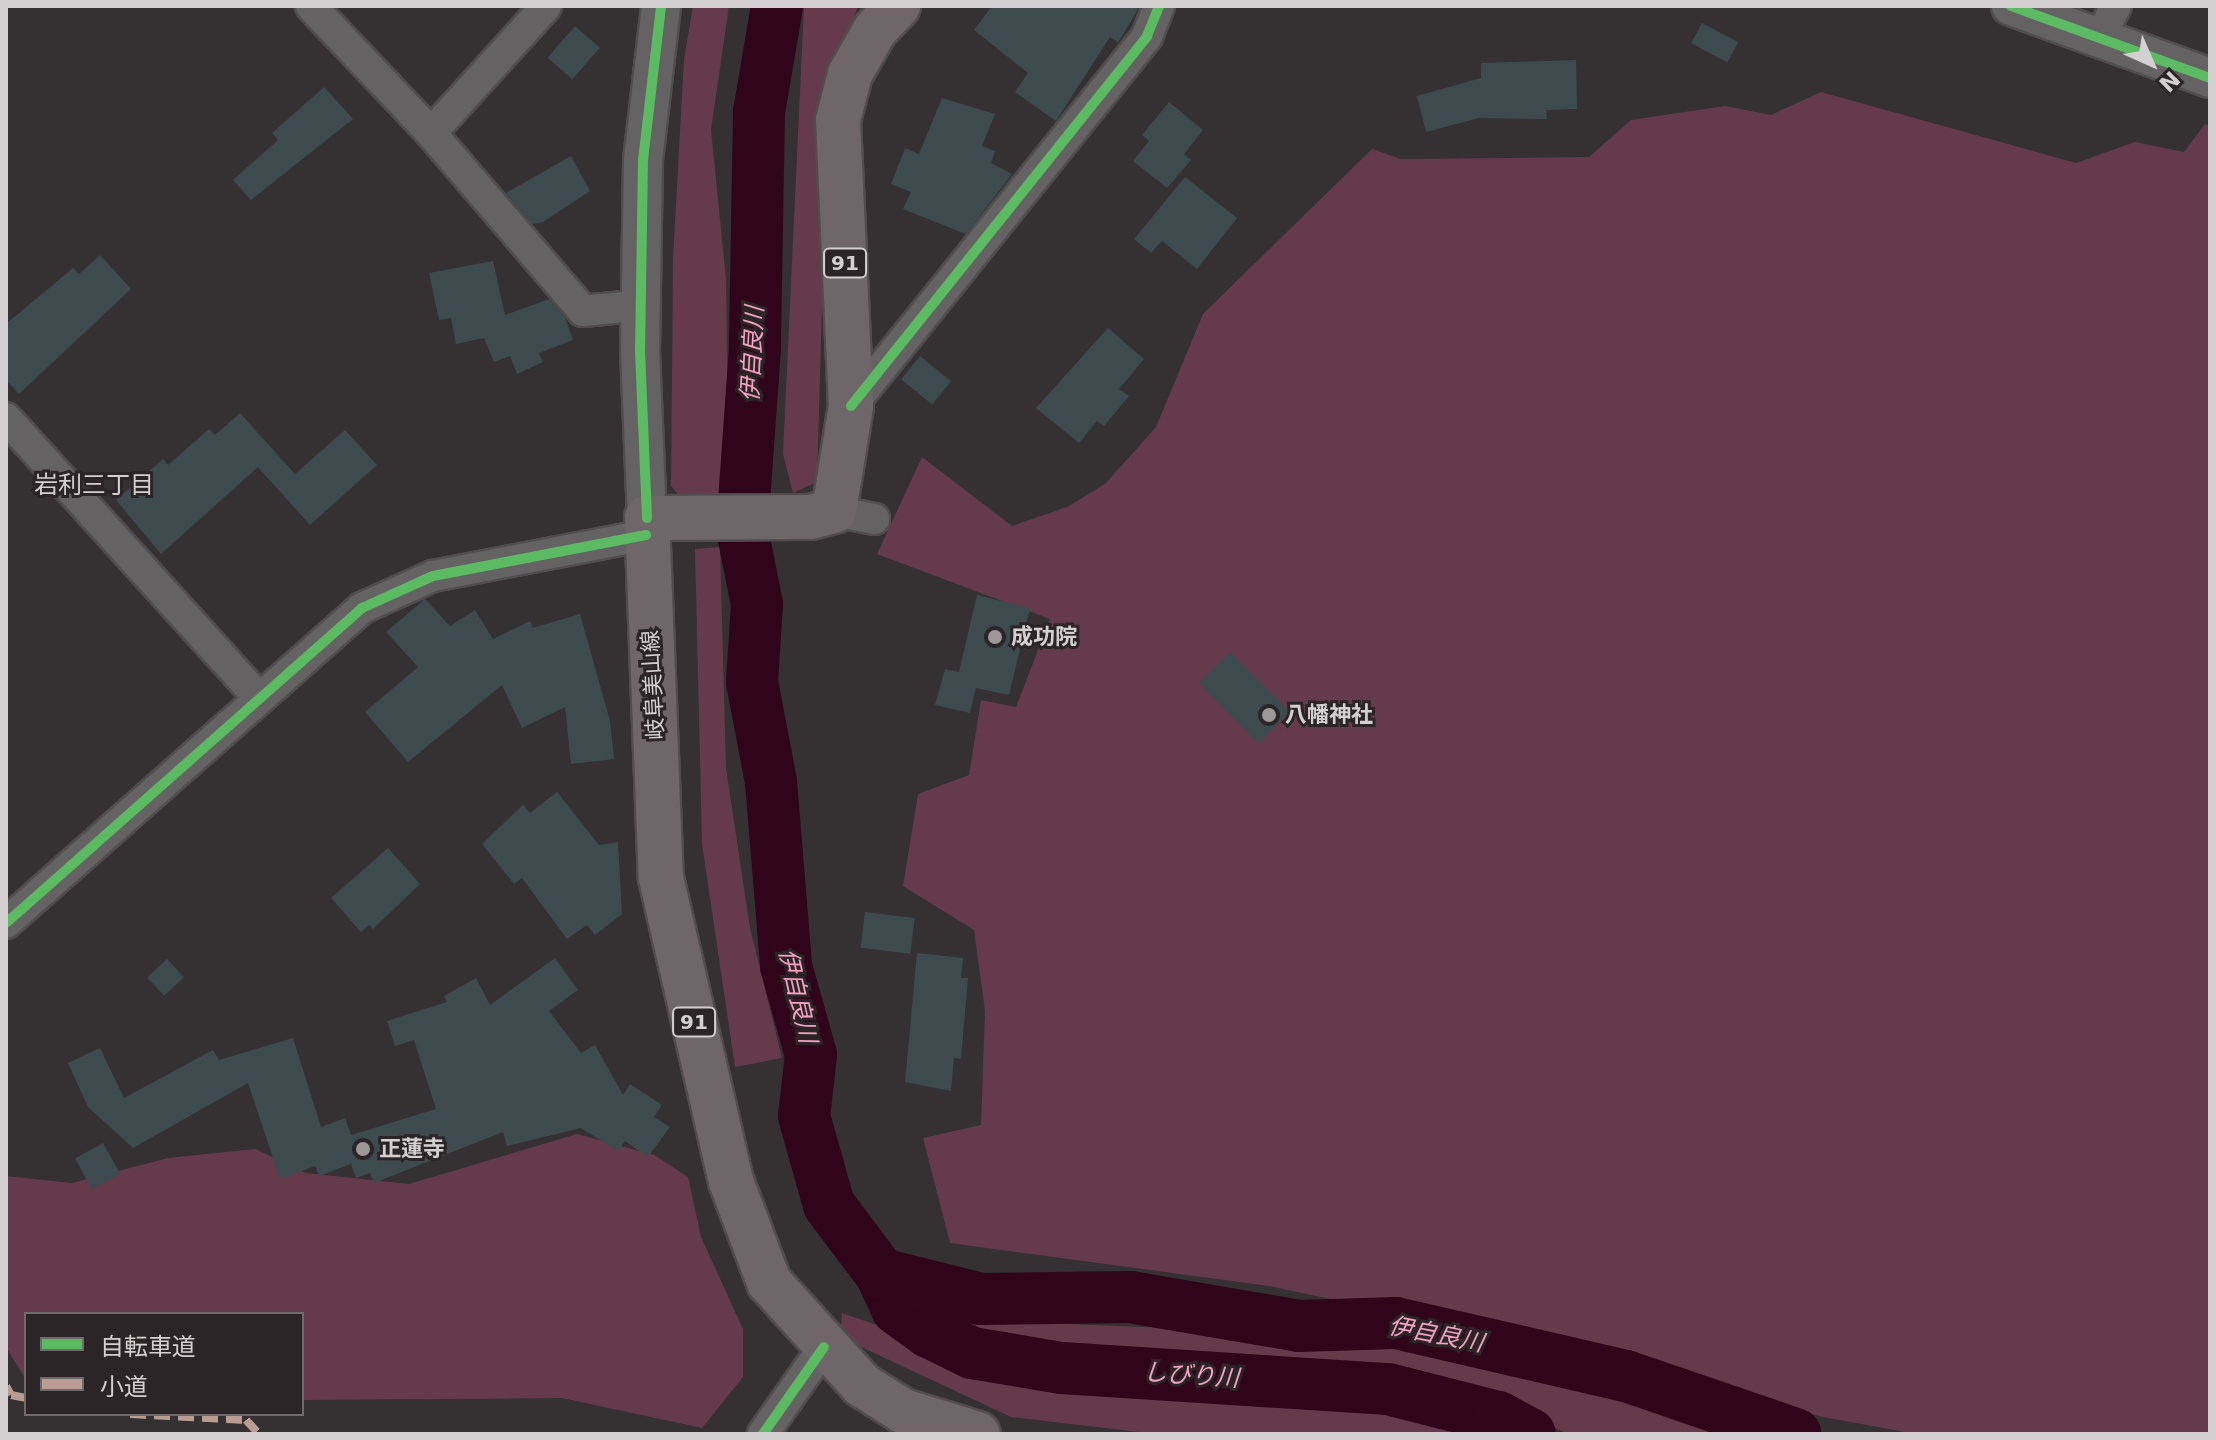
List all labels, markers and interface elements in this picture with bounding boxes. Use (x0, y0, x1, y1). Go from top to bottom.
north arrow (2112, 24, 2192, 104)
text: N (2154, 66, 2185, 97)
road number: 91 (823, 247, 867, 279)
water label: 伊自良川 (736, 305, 770, 403)
district label: 岩利三丁目 (34, 472, 154, 500)
place label: 成功院 (1011, 624, 1077, 650)
marker: 成功院 (986, 628, 1004, 646)
street label: 岐阜美山線 (637, 629, 669, 741)
place label: 八幡神社 (1285, 702, 1373, 728)
marker: 八幡神社 (1260, 706, 1278, 724)
water label: 伊自良川 (772, 946, 822, 1046)
road number: 91 (672, 1006, 716, 1038)
place label: 正蓮寺 (379, 1136, 445, 1162)
marker: 正蓮寺 (354, 1140, 372, 1158)
legend (24, 1312, 304, 1416)
water label: 伊自良川 (1386, 1312, 1486, 1358)
text: 自転車道 (100, 1333, 196, 1361)
water label: しびり川 (1142, 1358, 1240, 1394)
text: 小道 (100, 1373, 148, 1401)

